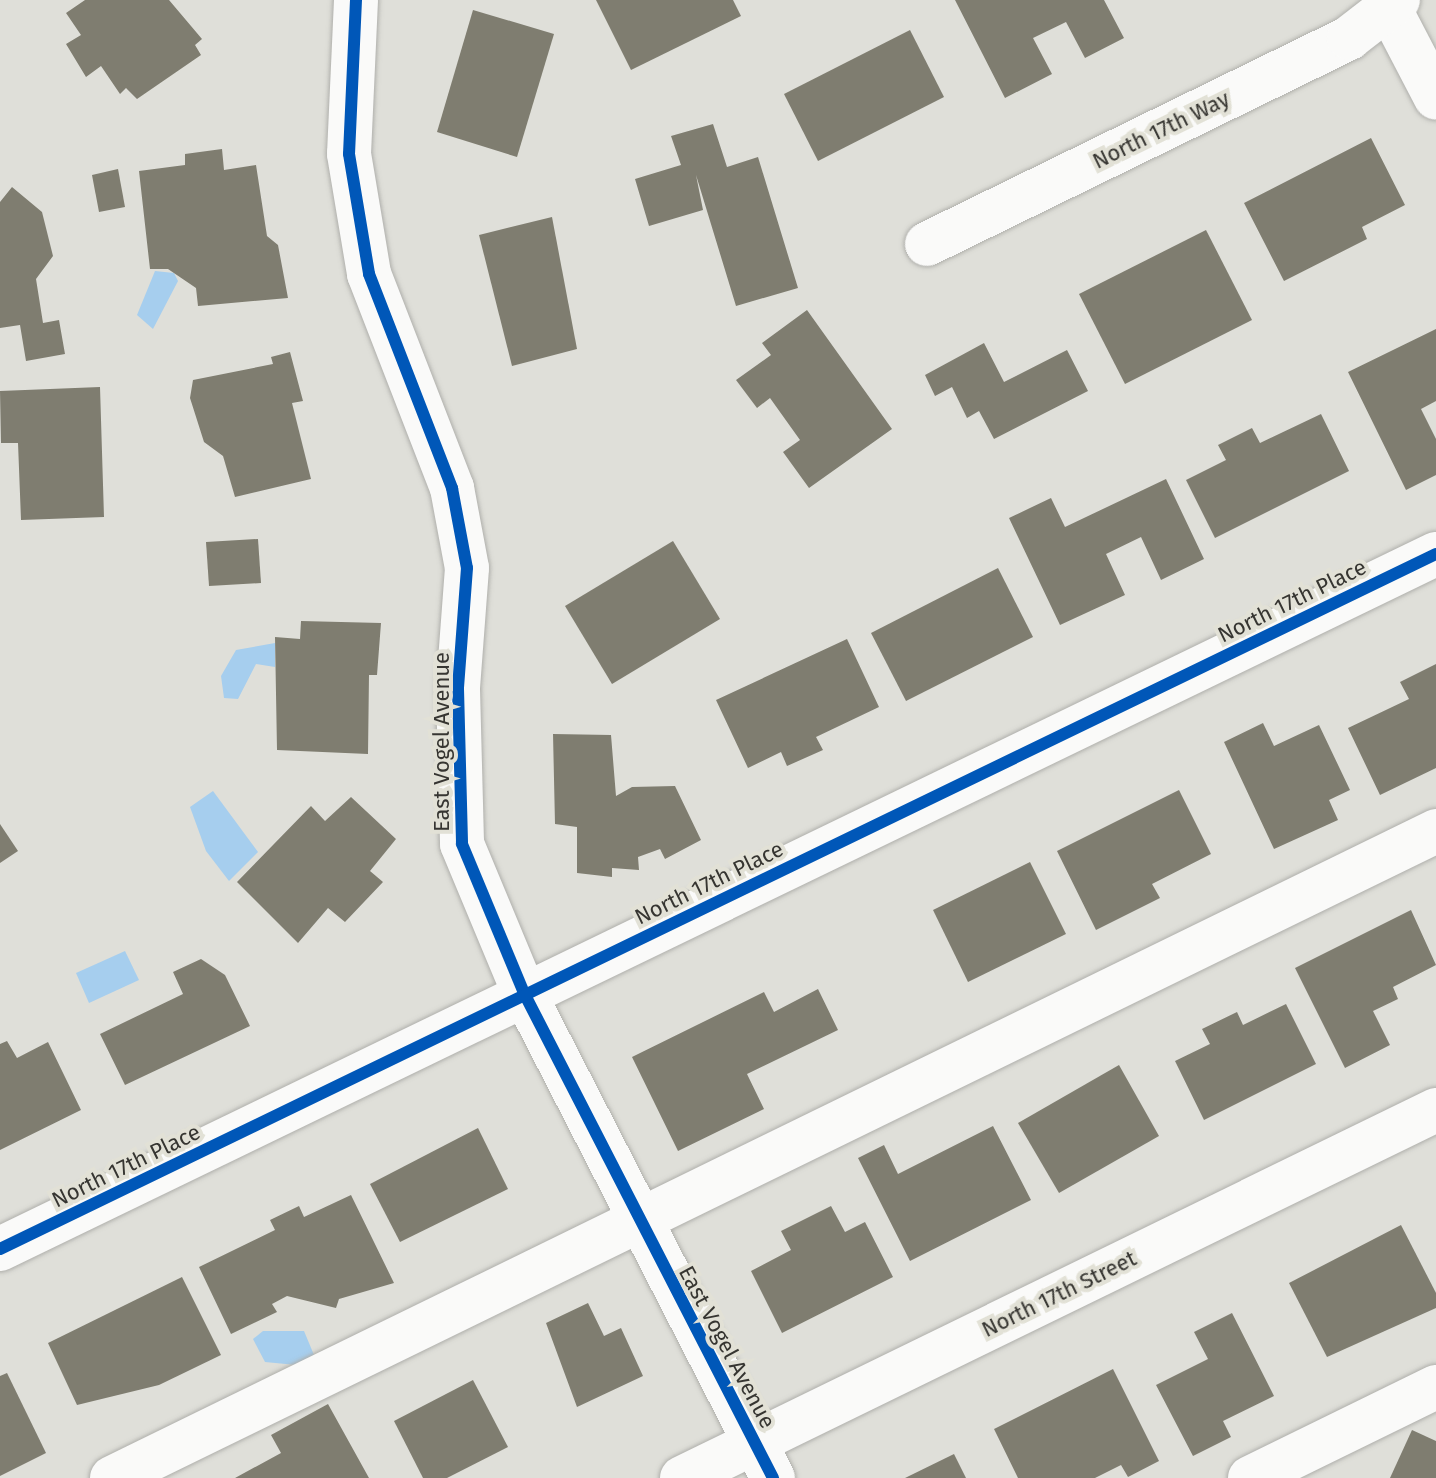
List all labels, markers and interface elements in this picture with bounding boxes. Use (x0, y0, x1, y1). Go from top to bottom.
street label: North 17th Way (1088, 85, 1234, 175)
street label: North 17th Place (1213, 554, 1371, 648)
street label: East Vogel Avenue (429, 652, 455, 832)
street label: North 17th Place (630, 836, 788, 930)
street label: North 17th Place (47, 1119, 205, 1213)
street label: North 17th Street (977, 1245, 1141, 1343)
street label: East Vogel Avenue (673, 1261, 781, 1433)

